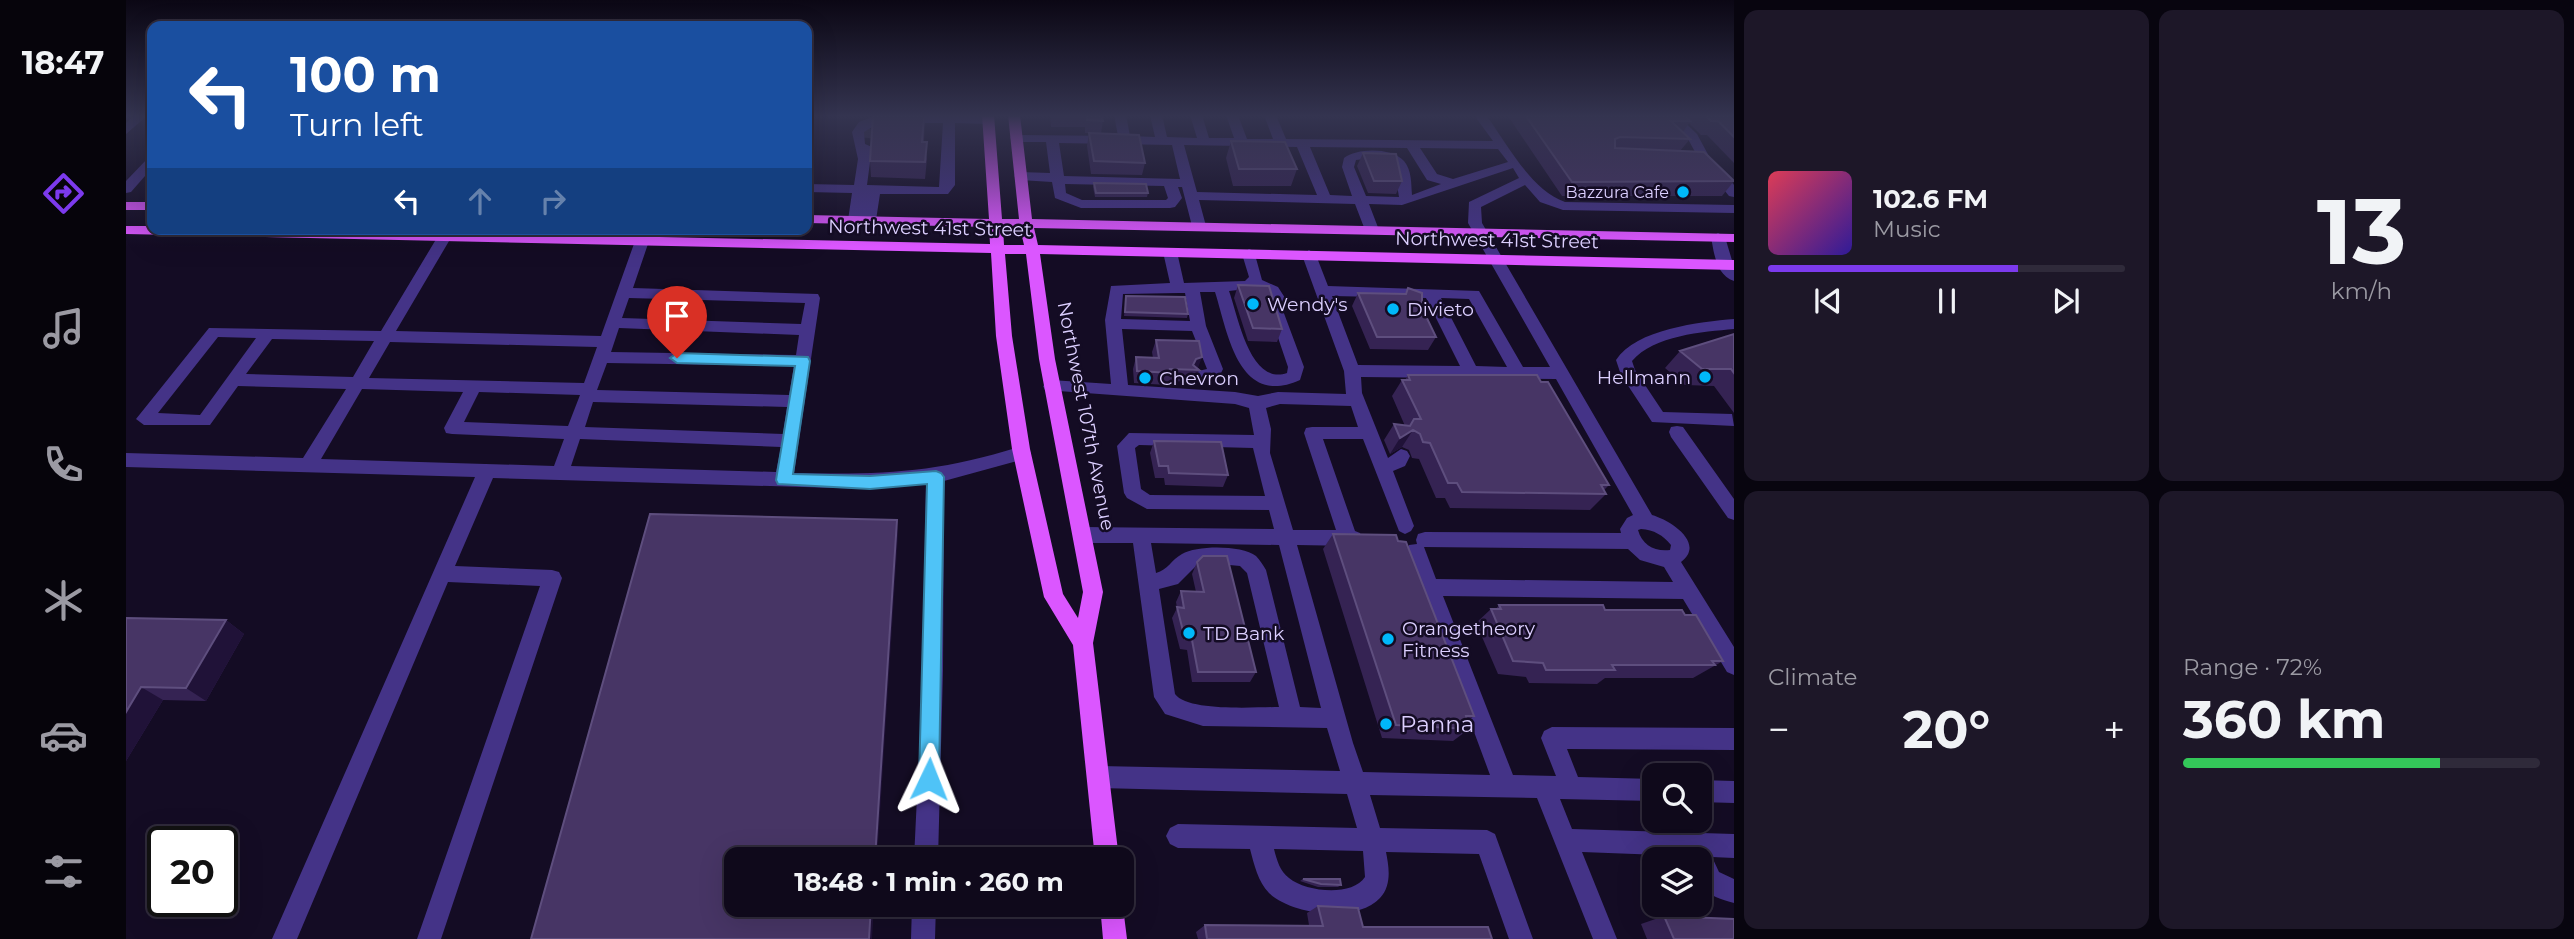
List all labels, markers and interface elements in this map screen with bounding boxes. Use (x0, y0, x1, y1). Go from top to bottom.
text: 18:47 (22, 43, 104, 82)
text: 100 m (290, 45, 441, 104)
icon: left (175, 49, 266, 140)
text: Turn left (290, 105, 424, 144)
icon: directions (39, 169, 88, 218)
text: 13 (2317, 176, 2406, 287)
icon: left (388, 182, 426, 220)
icon: ahead (461, 182, 499, 220)
icon: right (534, 182, 572, 220)
place label: Bazzura Cafe (1565, 183, 1669, 202)
text: 102.6 FM (1873, 183, 1988, 215)
marker: Bazzura Cafe (1675, 184, 1691, 200)
street label: Northwest 41st Street (828, 215, 1032, 241)
text: Music (1873, 215, 1941, 243)
street label: Northwest 41st Street (1395, 227, 1599, 253)
text: km/h (2331, 277, 2392, 305)
icon: previous (1809, 282, 1847, 320)
icon: pause (1928, 282, 1966, 320)
icon: next (2047, 282, 2085, 320)
pin (647, 286, 707, 358)
place label: Wendy's (1267, 293, 1348, 316)
marker: Wendy's (1245, 296, 1261, 312)
icon: arrive (658, 297, 696, 335)
place label: Divieto (1407, 298, 1474, 321)
street label: Northwest 107th Avenue (1052, 299, 1120, 533)
marker: Divieto (1385, 301, 1401, 317)
icon: music (39, 304, 88, 353)
place label: Hellmann (1597, 366, 1691, 389)
place label: Chevron (1159, 367, 1239, 390)
marker: Hellmann (1697, 369, 1713, 385)
marker: Chevron (1137, 370, 1153, 386)
icon: phone (39, 440, 88, 489)
icon: climate (39, 576, 88, 625)
place label: Orangetheory Fitness (1402, 617, 1536, 662)
place label: TD Bank (1203, 622, 1285, 645)
marker: TD Bank (1181, 625, 1197, 641)
marker: Orangetheory Fitness (1380, 631, 1396, 647)
text: Range · 72% (2183, 653, 2322, 681)
text: Climate (1768, 663, 1857, 691)
text: 360 km (2183, 688, 2385, 751)
text: 20° (1903, 698, 1990, 761)
text: − (1768, 706, 1790, 753)
text: + (2103, 706, 2125, 753)
place label: Panna (1400, 710, 1474, 738)
icon: car (39, 711, 88, 760)
marker: Panna (1378, 716, 1394, 732)
position arrow (892, 742, 966, 816)
map controls (1642, 763, 1712, 917)
button: search (1642, 763, 1712, 833)
speed limit sign: 20 (147, 826, 238, 917)
icon: filters (39, 847, 88, 896)
button: layers (1642, 847, 1712, 917)
text: 18:48 · 1 min · 260 m (794, 866, 1064, 898)

